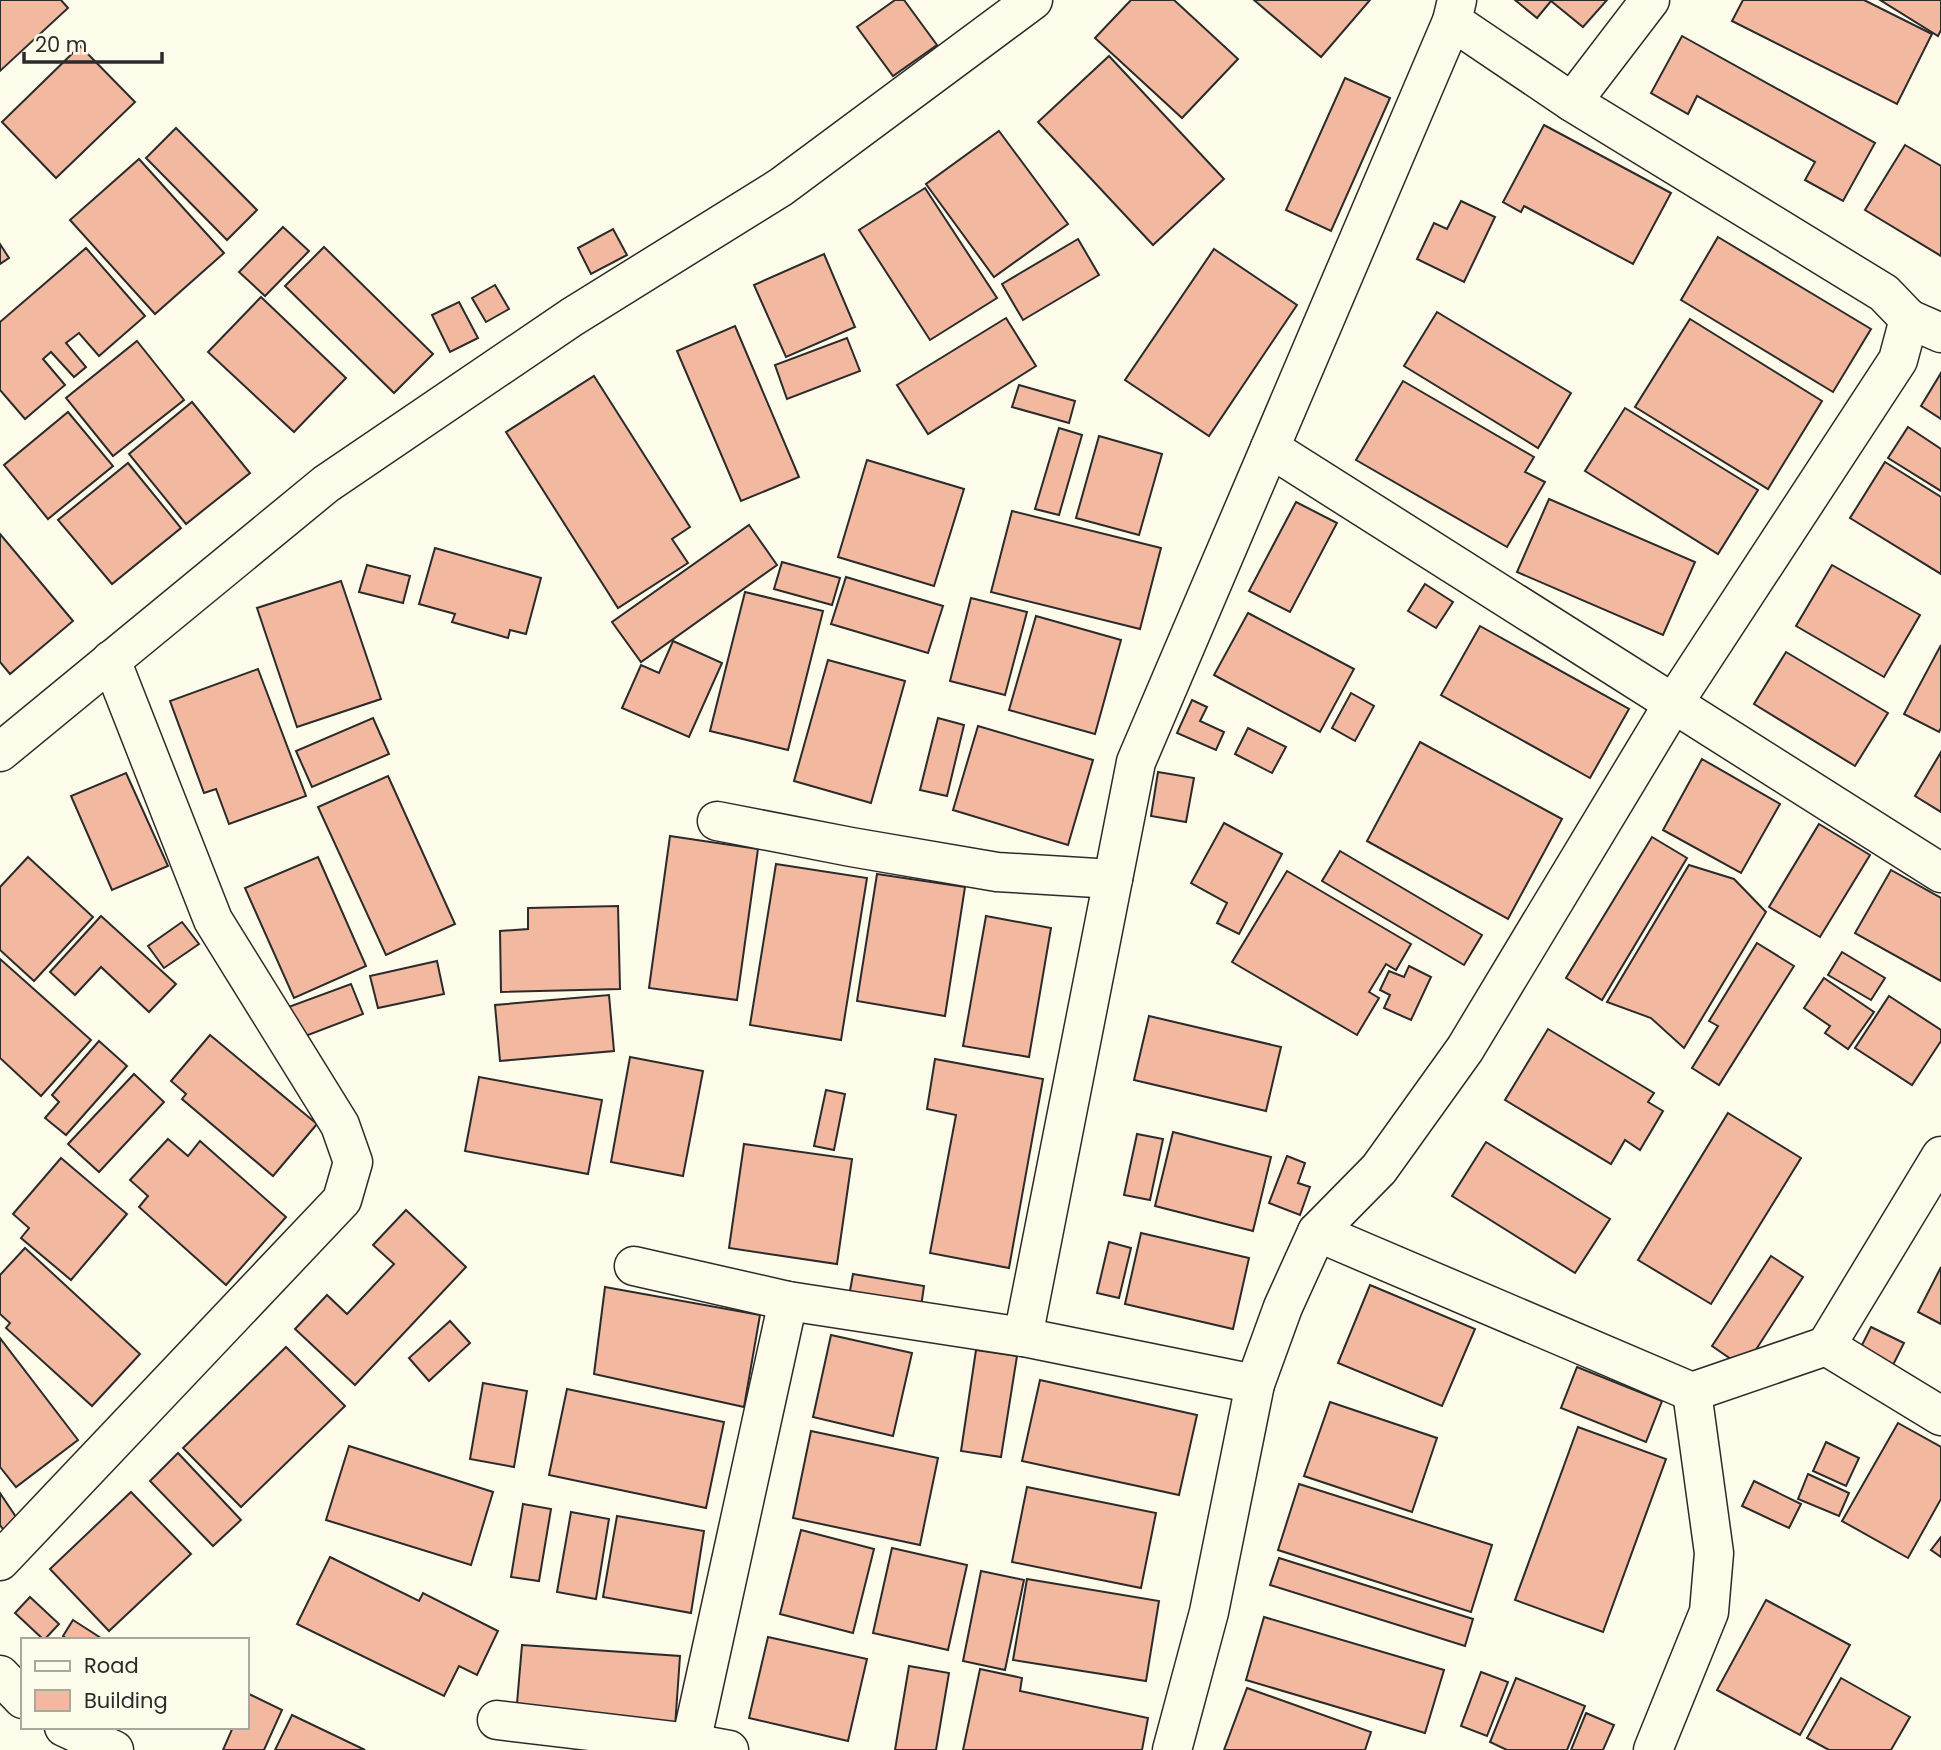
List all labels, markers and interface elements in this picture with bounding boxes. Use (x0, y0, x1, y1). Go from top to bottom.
scale bar (24, 21, 163, 65)
text: 20 m (35, 30, 88, 59)
legend (21, 1638, 248, 1729)
text: Road (84, 1651, 139, 1680)
text: Building (84, 1686, 168, 1715)

